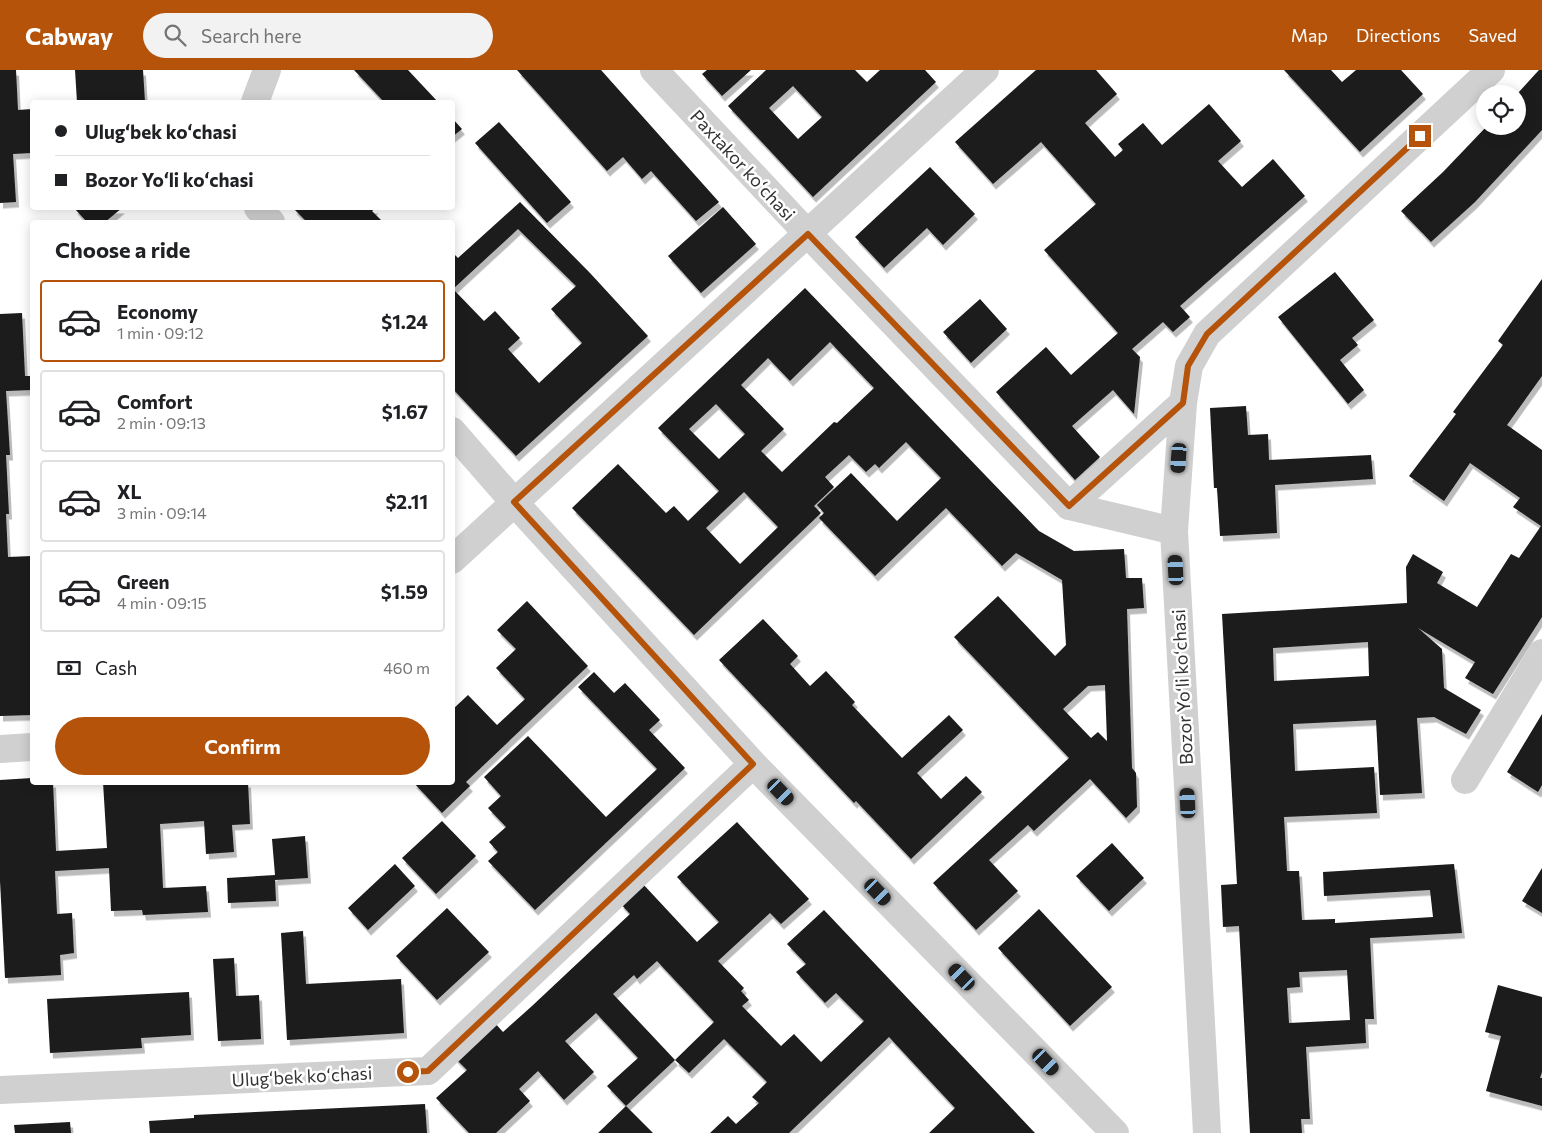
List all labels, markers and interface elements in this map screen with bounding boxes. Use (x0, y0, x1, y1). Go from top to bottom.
search box (143, 13, 493, 58)
text: Cabway (25, 21, 113, 50)
icon: search (161, 21, 189, 49)
text: Search here (201, 24, 302, 47)
text: Map (1291, 24, 1328, 46)
text: Directions (1356, 24, 1440, 46)
text: Saved (1468, 24, 1517, 46)
map controls (1476, 85, 1526, 135)
button: locate (1476, 85, 1526, 135)
street label: Paxtakor koʻchasi (686, 105, 800, 225)
text: Ulugʻbek koʻchasi (85, 120, 237, 143)
route end (1409, 125, 1431, 147)
text: Bozor Yoʻli koʻchasi (85, 168, 254, 191)
text: Choose a ride (55, 236, 190, 263)
icon: car (57, 299, 102, 344)
text: Economy (117, 300, 198, 323)
text: $1.24 (381, 310, 428, 333)
text: 1 min · 09:12 (117, 323, 204, 342)
icon: car (57, 389, 102, 434)
text: Comfort (117, 390, 193, 413)
text: $1.67 (382, 400, 428, 423)
text: 2 min · 09:13 (117, 413, 206, 432)
car (1170, 443, 1187, 473)
icon: car (57, 479, 102, 524)
text: XL (117, 480, 142, 503)
text: $2.11 (385, 490, 428, 513)
text: 3 min · 09:14 (117, 503, 207, 522)
car (1167, 555, 1184, 585)
icon: car (57, 569, 102, 614)
text: Green (117, 570, 169, 593)
text: $1.59 (381, 580, 428, 603)
text: 4 min · 09:15 (117, 593, 207, 612)
street label: Bozor Yoʻli koʻchasi (1167, 609, 1197, 765)
icon: cash (55, 654, 83, 682)
text: Cash (95, 656, 137, 679)
text: 460 m (383, 658, 430, 677)
button: Confirm (55, 717, 430, 775)
car (765, 776, 796, 808)
car (1179, 788, 1196, 818)
car (862, 876, 893, 908)
car (946, 961, 977, 993)
car (1030, 1046, 1061, 1078)
street label: Ulugʻbek koʻchasi (231, 1061, 373, 1091)
route start (397, 1061, 419, 1083)

